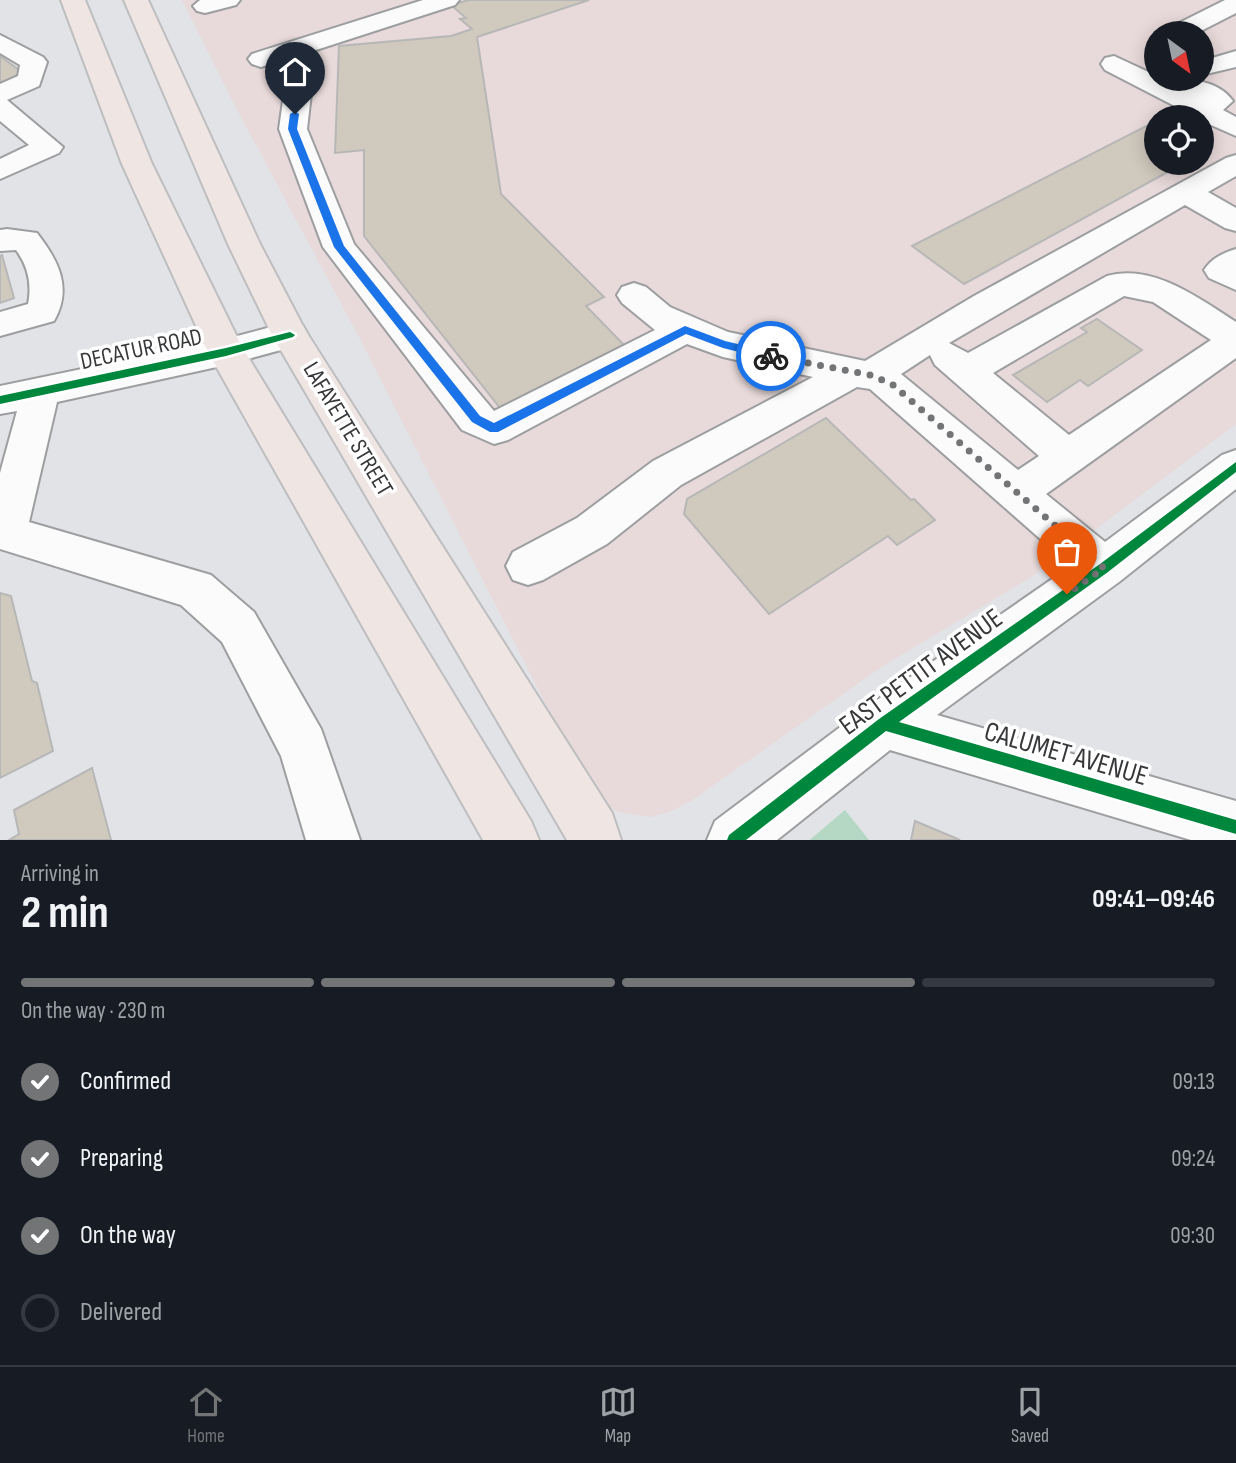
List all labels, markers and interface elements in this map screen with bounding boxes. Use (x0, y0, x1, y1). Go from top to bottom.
north arrow (1144, 21, 1214, 91)
map controls (1144, 21, 1214, 175)
pin (265, 42, 325, 114)
icon: home (276, 53, 314, 91)
button: locate (1144, 105, 1214, 175)
courier (736, 321, 806, 391)
street label: DECATUR ROAD (78, 322, 204, 376)
icon: bike (752, 337, 790, 375)
street label: LAFAYETTE STREET (297, 357, 400, 501)
pin (1037, 522, 1097, 594)
icon: bag (1048, 533, 1086, 571)
street label: EAST PETTIT AVENUE (833, 602, 1009, 742)
street label: CALUMET AVENUE (981, 715, 1151, 793)
text: Arriving in (21, 860, 99, 888)
text: 09:41–09:46 (1092, 884, 1215, 915)
text: 2 min (21, 886, 109, 941)
text: On the way · 230 m (21, 997, 165, 1025)
icon: check (21, 1063, 59, 1101)
text: Confirmed (80, 1066, 171, 1097)
text: 09:13 (1173, 1068, 1215, 1096)
icon: check (21, 1140, 59, 1178)
text: Preparing (80, 1143, 163, 1174)
text: 09:24 (1171, 1145, 1215, 1173)
icon: check (21, 1217, 59, 1255)
text: On the way (80, 1220, 176, 1251)
text: 09:30 (1170, 1222, 1215, 1250)
text: Delivered (80, 1297, 162, 1328)
tab: Home (187, 1383, 225, 1448)
tab: Map (599, 1383, 637, 1448)
tab: Saved (1011, 1383, 1049, 1448)

